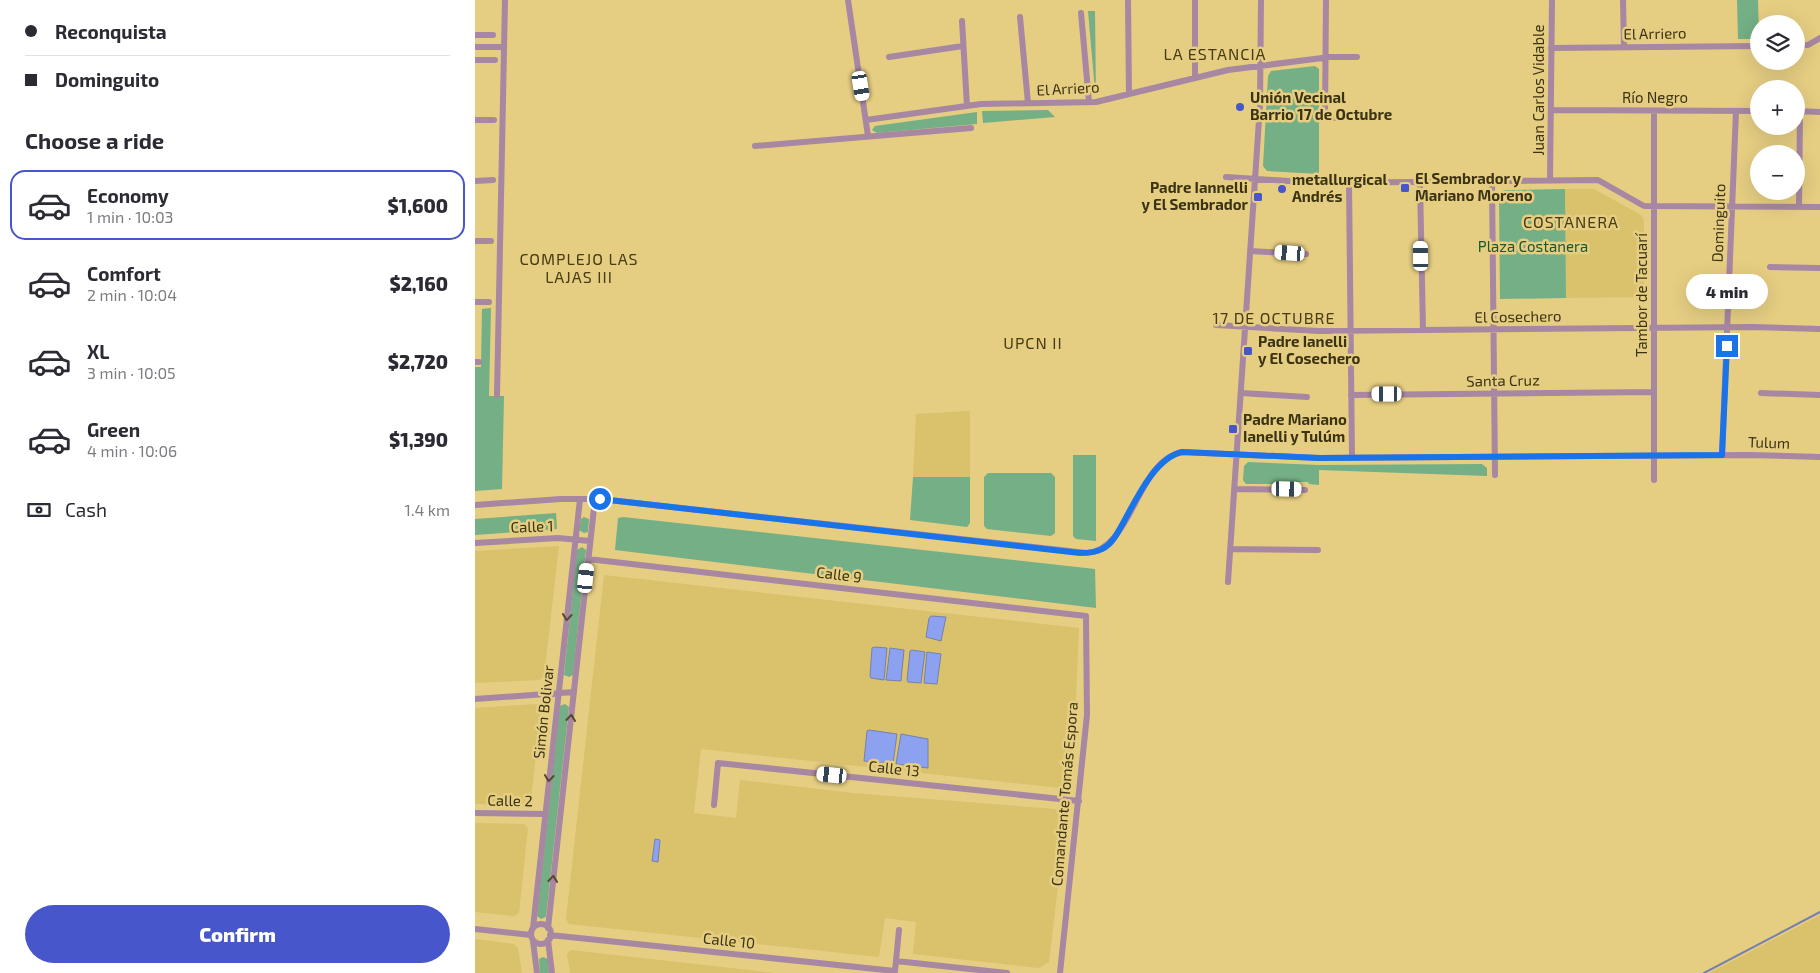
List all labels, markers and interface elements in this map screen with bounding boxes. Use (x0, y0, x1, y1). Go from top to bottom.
map controls (1750, 15, 1805, 200)
button: layers (1750, 15, 1805, 70)
text: Reconquista (55, 20, 167, 43)
street label: El Arriero (1623, 23, 1687, 43)
street label: Juan Carlos Vidable (1529, 24, 1547, 156)
district label: LA ESTANCIA (1163, 44, 1267, 63)
text: Dominguito (55, 68, 159, 91)
car (851, 70, 870, 102)
street label: El Arriero (1036, 77, 1100, 99)
button: + (1750, 80, 1805, 135)
place label: Unión Vecinal Barrio 17 de Octubre (1250, 88, 1392, 123)
street label: Río Negro (1622, 88, 1688, 106)
marker: Unión Vecinal Barrio 17 de Octubre (1234, 101, 1246, 113)
text: Choose a ride (25, 127, 164, 153)
button: − (1750, 145, 1805, 200)
place label: El Sembrador y Mariano Moreno (1415, 169, 1533, 204)
place label: metallurgical Andrés (1292, 170, 1388, 205)
place label: Padre Iannelli y El Sembrador (1142, 178, 1249, 214)
marker: El Sembrador y Mariano Moreno (1399, 182, 1411, 194)
icon: car (27, 183, 72, 228)
marker: metallurgical Andrés (1276, 183, 1288, 195)
street label: Dominguito (1708, 183, 1728, 263)
text: Economy (87, 184, 169, 207)
marker: Padre Iannelli y El Sembrador (1252, 191, 1264, 203)
text: $1,600 (388, 194, 448, 217)
text: 1 min · 10:03 (87, 207, 173, 226)
district label: COSTANERA (1523, 212, 1619, 231)
street label: Tambor de Tacuarí (1632, 232, 1650, 357)
park label: Plaza Costanera (1478, 237, 1588, 255)
car (1413, 241, 1428, 271)
car (1274, 244, 1305, 262)
district label: COMPLEJO LAS LAJAS III (519, 249, 639, 286)
icon: car (27, 261, 72, 306)
text: Comfort (87, 262, 161, 285)
text: $2,160 (389, 272, 448, 295)
callout: 4 min (1686, 274, 1768, 308)
text: 4 min (1706, 282, 1748, 301)
text: 2 min · 10:04 (87, 285, 177, 304)
street label: El Cosechero (1474, 306, 1562, 326)
district label: 17 DE OCTUBRE (1213, 308, 1335, 327)
place label: Padre Ianelli y El Cosechero (1258, 332, 1360, 368)
district label: UPCN II (1003, 333, 1063, 352)
route end (1716, 335, 1738, 357)
icon: car (27, 339, 72, 384)
text: XL (87, 340, 109, 363)
marker: Padre Ianelli y El Cosechero (1242, 345, 1254, 357)
text: $2,720 (388, 350, 448, 373)
text: 3 min · 10:05 (87, 363, 176, 382)
street label: Santa Cruz (1466, 370, 1540, 390)
car (1372, 387, 1402, 402)
place label: Padre Mariano Ianelli y Tulúm (1243, 410, 1347, 446)
icon: car (27, 417, 72, 462)
text: Green (87, 418, 140, 441)
marker: Padre Mariano Ianelli y Tulúm (1227, 423, 1239, 435)
text: $1,390 (389, 428, 448, 451)
street label: Tulum (1748, 432, 1790, 452)
text: 4 min · 10:06 (87, 441, 177, 460)
car (1271, 481, 1302, 497)
route start (589, 488, 611, 510)
icon: cash (25, 496, 53, 524)
text: Cash (65, 498, 107, 521)
text: 1.4 km (405, 500, 450, 519)
street label: Calle 1 (510, 516, 554, 536)
car (576, 562, 595, 594)
street label: Calle 9 (815, 562, 863, 586)
one-way arrow (562, 613, 573, 621)
street label: Simón Bolivar (529, 664, 557, 760)
street label: Comandante Tomás Espora (1047, 701, 1081, 887)
one-way arrow (565, 713, 576, 721)
street label: Calle 13 (868, 756, 921, 780)
car (816, 766, 847, 784)
one-way arrow (544, 775, 555, 783)
street label: Calle 2 (487, 791, 533, 809)
one-way arrow (547, 875, 558, 883)
button: Confirm (25, 905, 450, 963)
street label: Calle 10 (702, 928, 756, 952)

